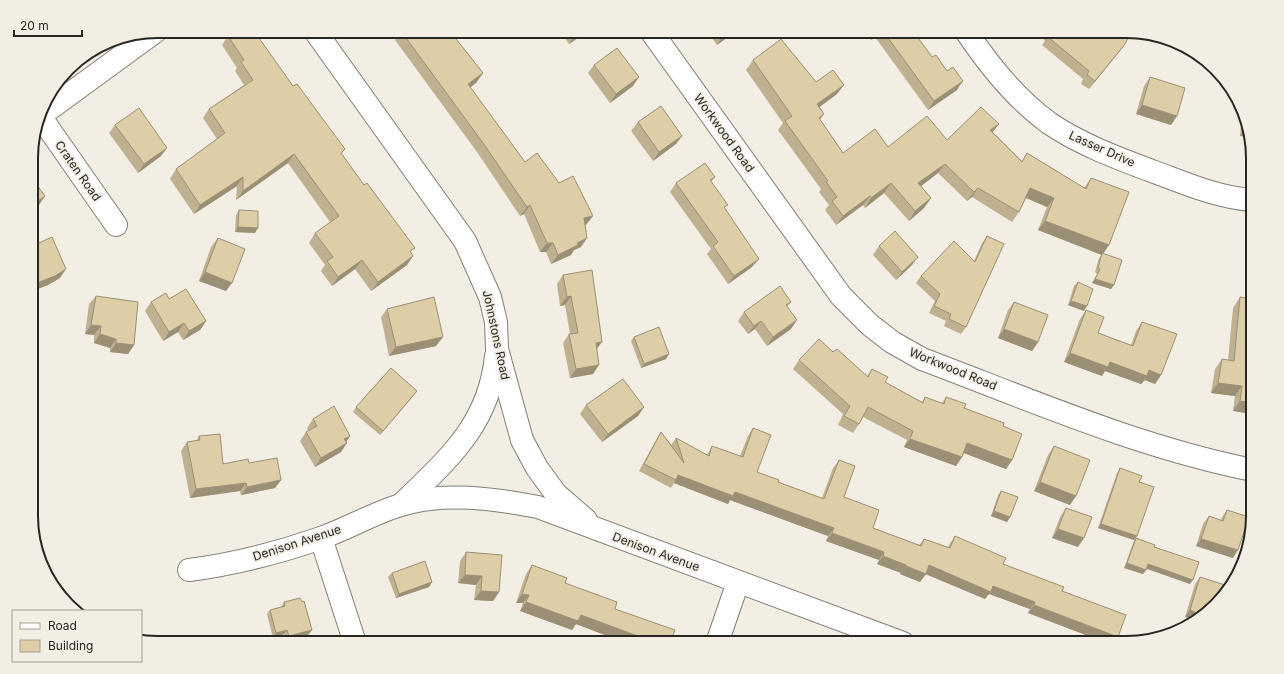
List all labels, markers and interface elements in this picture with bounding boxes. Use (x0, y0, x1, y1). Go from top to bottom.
scale bar (14, 12, 82, 38)
text: 20 m (20, 18, 49, 33)
street label: Workwood Road (691, 91, 758, 175)
street label: Lasser Drive (1067, 127, 1138, 170)
street label: Craten Road (52, 138, 105, 204)
street label: Johnstons Road (480, 289, 513, 381)
street label: Workwood Road (907, 344, 999, 393)
street label: Denison Avenue (251, 521, 343, 564)
street label: Denison Avenue (610, 529, 702, 574)
legend (12, 610, 142, 662)
text: Road (48, 618, 77, 633)
text: Building (48, 638, 93, 653)

